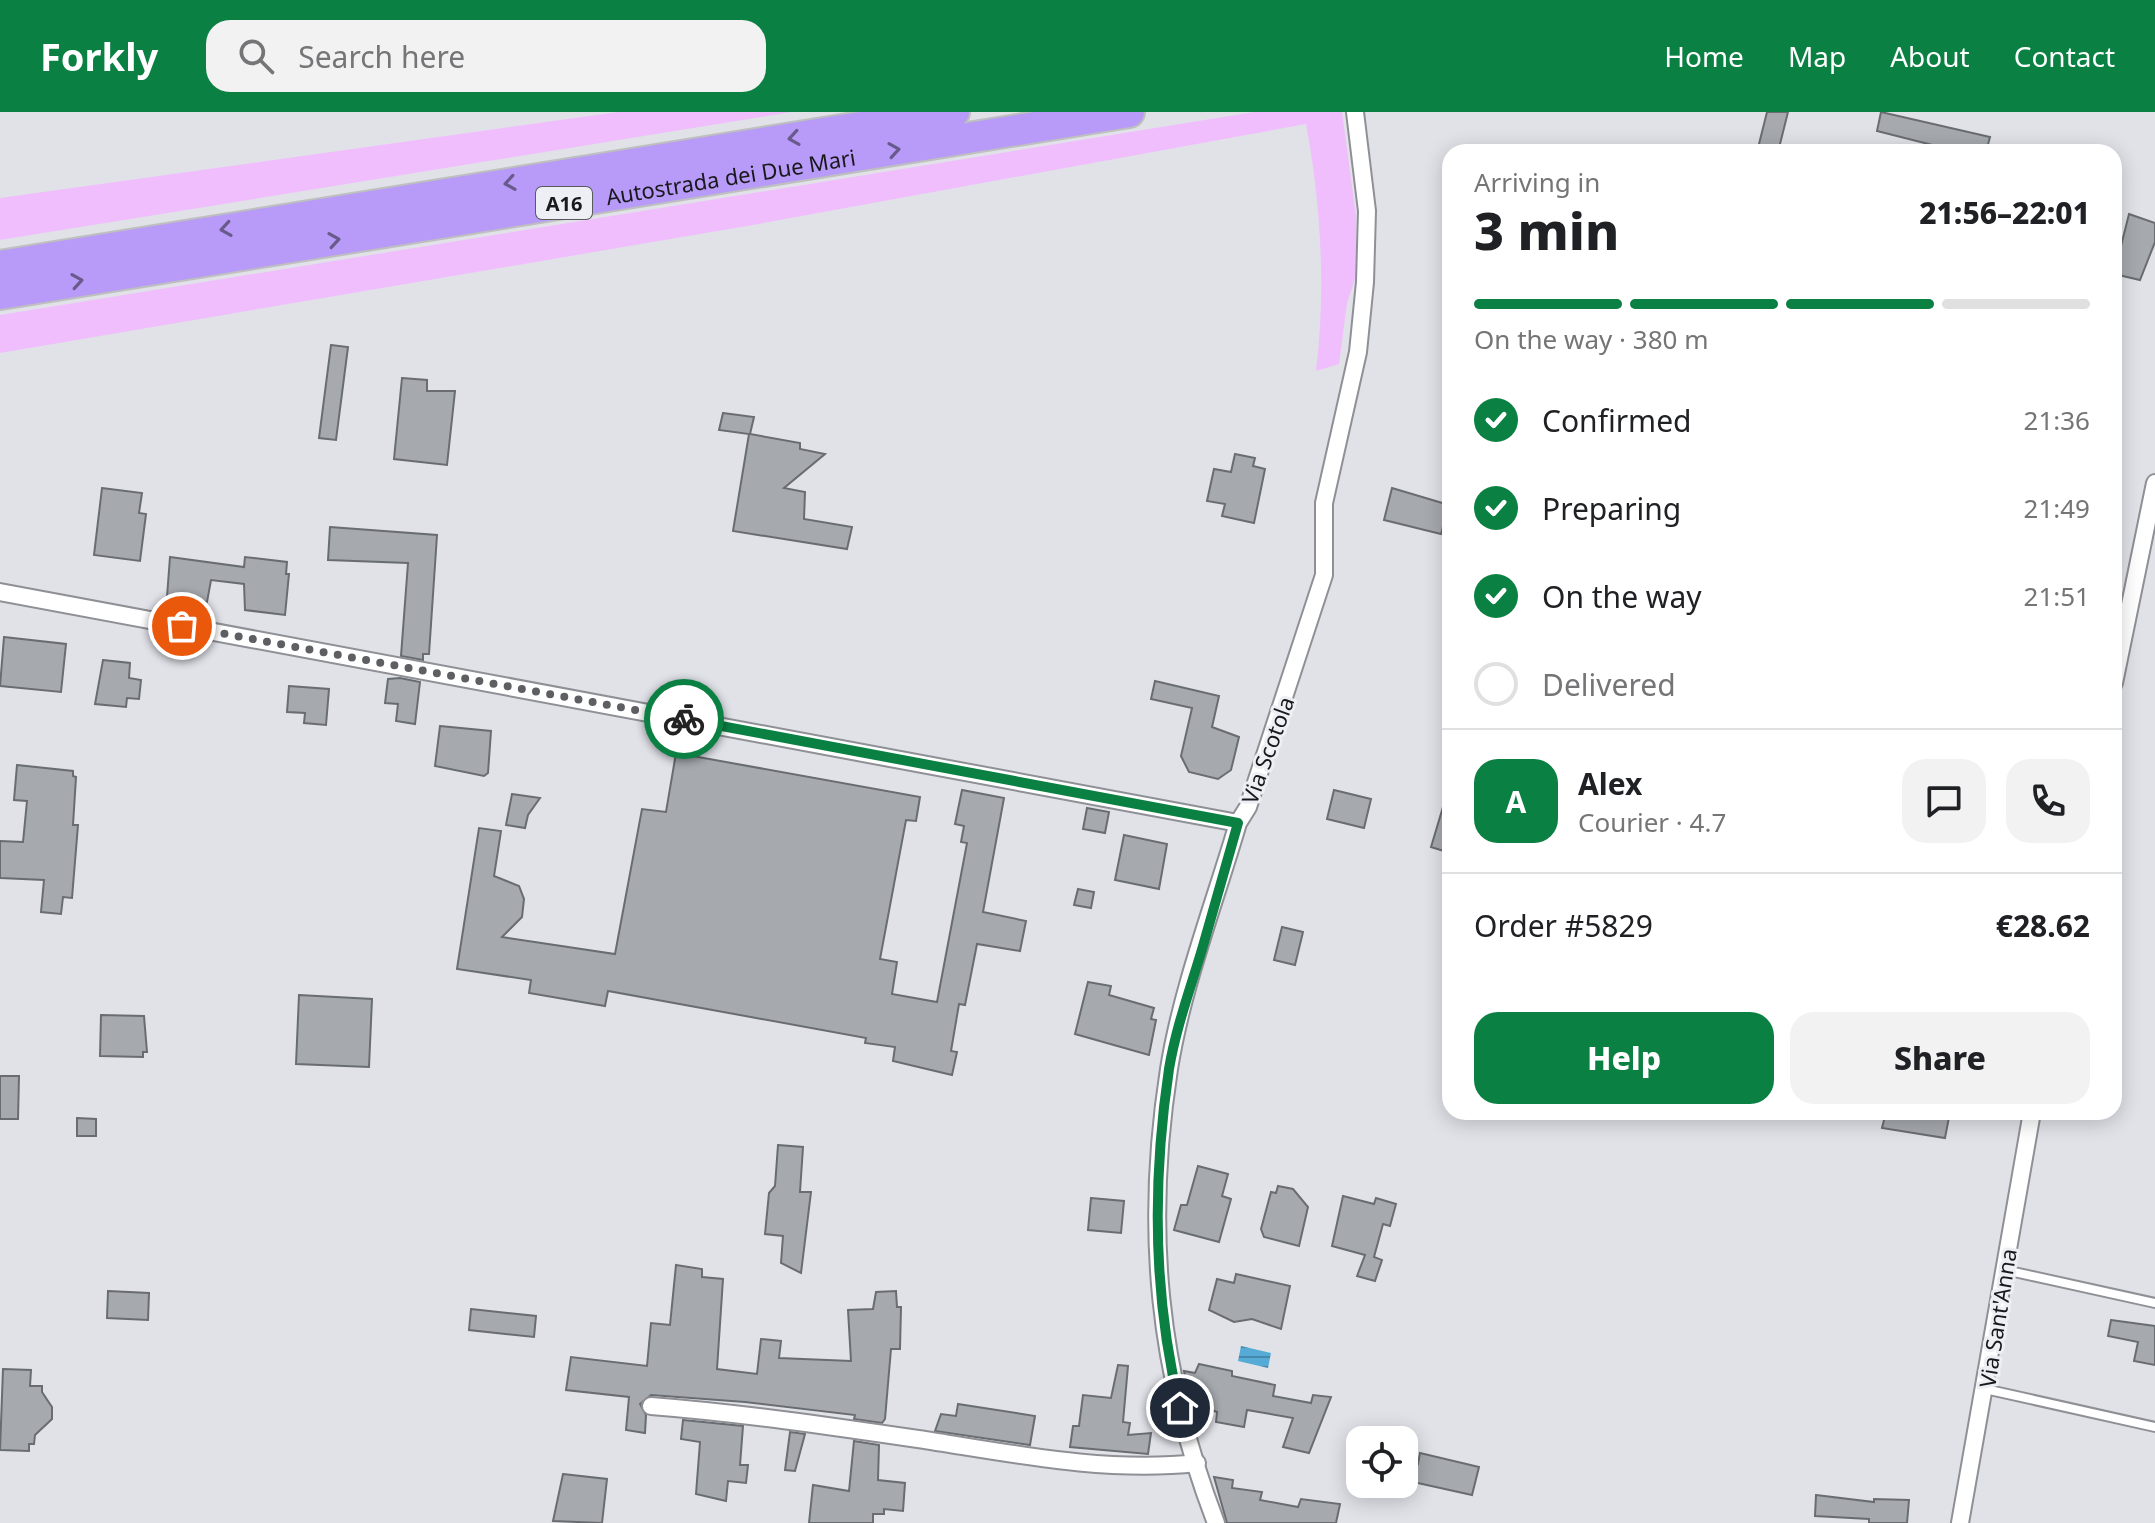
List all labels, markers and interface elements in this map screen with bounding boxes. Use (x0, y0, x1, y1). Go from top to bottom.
search box (206, 20, 766, 92)
text: Forkly (40, 30, 158, 82)
icon: search (234, 34, 278, 78)
text: Search here (298, 36, 465, 77)
text: Home (1664, 37, 1744, 75)
text: Map (1788, 37, 1846, 75)
text: About (1890, 37, 1970, 75)
text: Contact (2014, 37, 2115, 75)
one-way arrow (787, 129, 801, 146)
street label: Autostrada dei Due Mari (604, 141, 858, 211)
one-way arrow (888, 142, 901, 159)
text: Arriving in (1474, 164, 1600, 200)
one-way arrow (503, 174, 517, 191)
road number: A16 (536, 187, 592, 219)
text: 21:56–22:01 (1919, 192, 2090, 233)
text: 3 min (1474, 194, 1619, 265)
one-way arrow (219, 220, 232, 237)
one-way arrow (327, 232, 341, 249)
one-way arrow (70, 274, 84, 291)
text: On the way · 380 m (1474, 321, 1708, 357)
icon: check (1474, 398, 1518, 442)
text: Confirmed (1542, 400, 1692, 441)
text: 21:36 (2024, 402, 2090, 438)
icon: check (1474, 486, 1518, 530)
text: Preparing (1542, 488, 1681, 529)
text: 21:49 (2024, 490, 2090, 526)
icon: check (1474, 574, 1518, 618)
text: On the way (1542, 576, 1702, 617)
text: 21:51 (2024, 578, 2090, 614)
pin (148, 592, 216, 660)
icon: bag (160, 604, 204, 648)
text: Delivered (1542, 664, 1676, 705)
courier (644, 679, 724, 759)
street label: Via Scotola (1234, 692, 1300, 808)
icon: bike (662, 697, 706, 741)
button: chat (1902, 759, 1986, 843)
button: phone (2006, 759, 2090, 843)
text: Alex (1578, 763, 1642, 804)
text: A (1506, 781, 1526, 822)
text: Courier · 4.7 (1578, 804, 1726, 840)
text: Order #5829 (1474, 905, 1653, 946)
text: €28.62 (1996, 905, 2090, 946)
button: Help (1474, 1012, 1774, 1104)
button: Share (1790, 1012, 2090, 1104)
street label: Via Sant'Anna (1971, 1246, 2023, 1390)
pin (1146, 1374, 1214, 1442)
icon: home (1158, 1386, 1202, 1430)
map controls (1346, 1426, 1418, 1498)
button: locate (1346, 1426, 1418, 1498)

